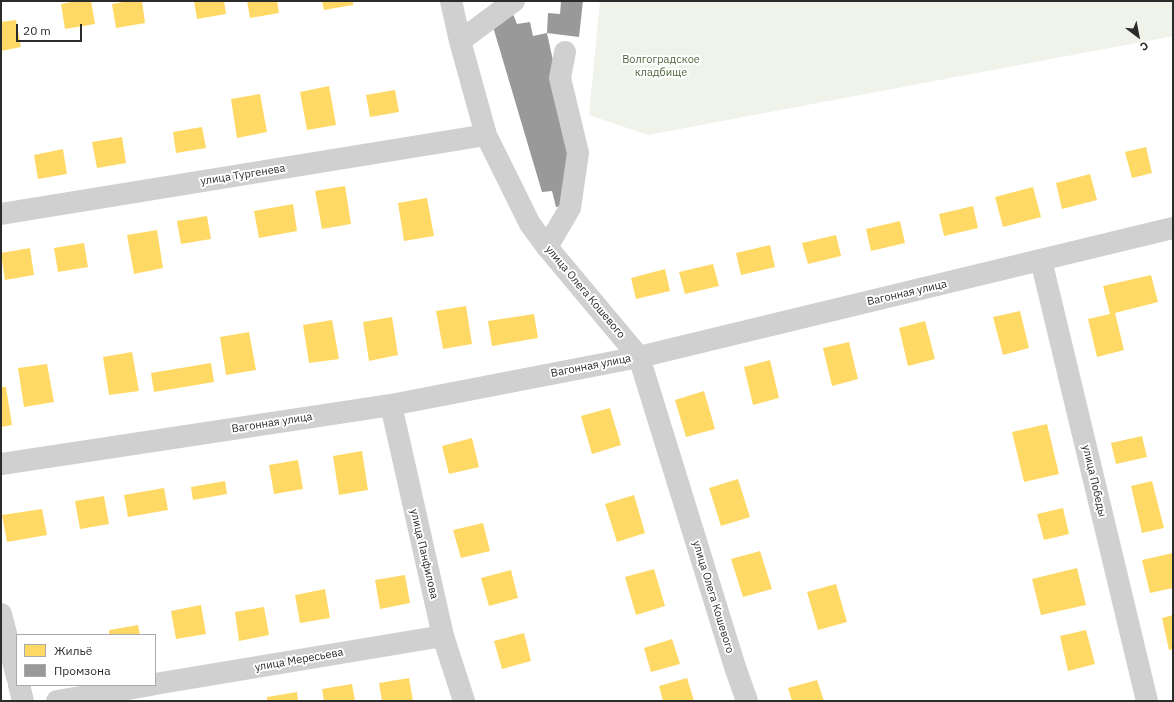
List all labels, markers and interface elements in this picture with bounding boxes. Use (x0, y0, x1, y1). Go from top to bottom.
scale bar (18, 16, 84, 42)
north arrow (1118, 16, 1158, 56)
text: 20 m (23, 23, 51, 38)
text: С (1138, 38, 1151, 54)
park label: Волгоградское кладбище (622, 53, 700, 79)
street label: улица Тургенева (200, 162, 286, 188)
street label: улица Олега Кошевого (542, 243, 628, 341)
street label: Вагонная улица (866, 277, 948, 309)
street label: Вагонная улица (550, 352, 632, 380)
street label: Вагонная улица (231, 410, 313, 436)
street label: улица Победы (1079, 444, 1109, 518)
street label: улица Панфилова (407, 508, 441, 600)
street label: улица Олега Кошевого (690, 539, 736, 655)
legend (16, 634, 156, 686)
text: Жильё (54, 643, 92, 658)
street label: улица Мересьева (254, 646, 344, 674)
text: Промзона (54, 663, 111, 678)

